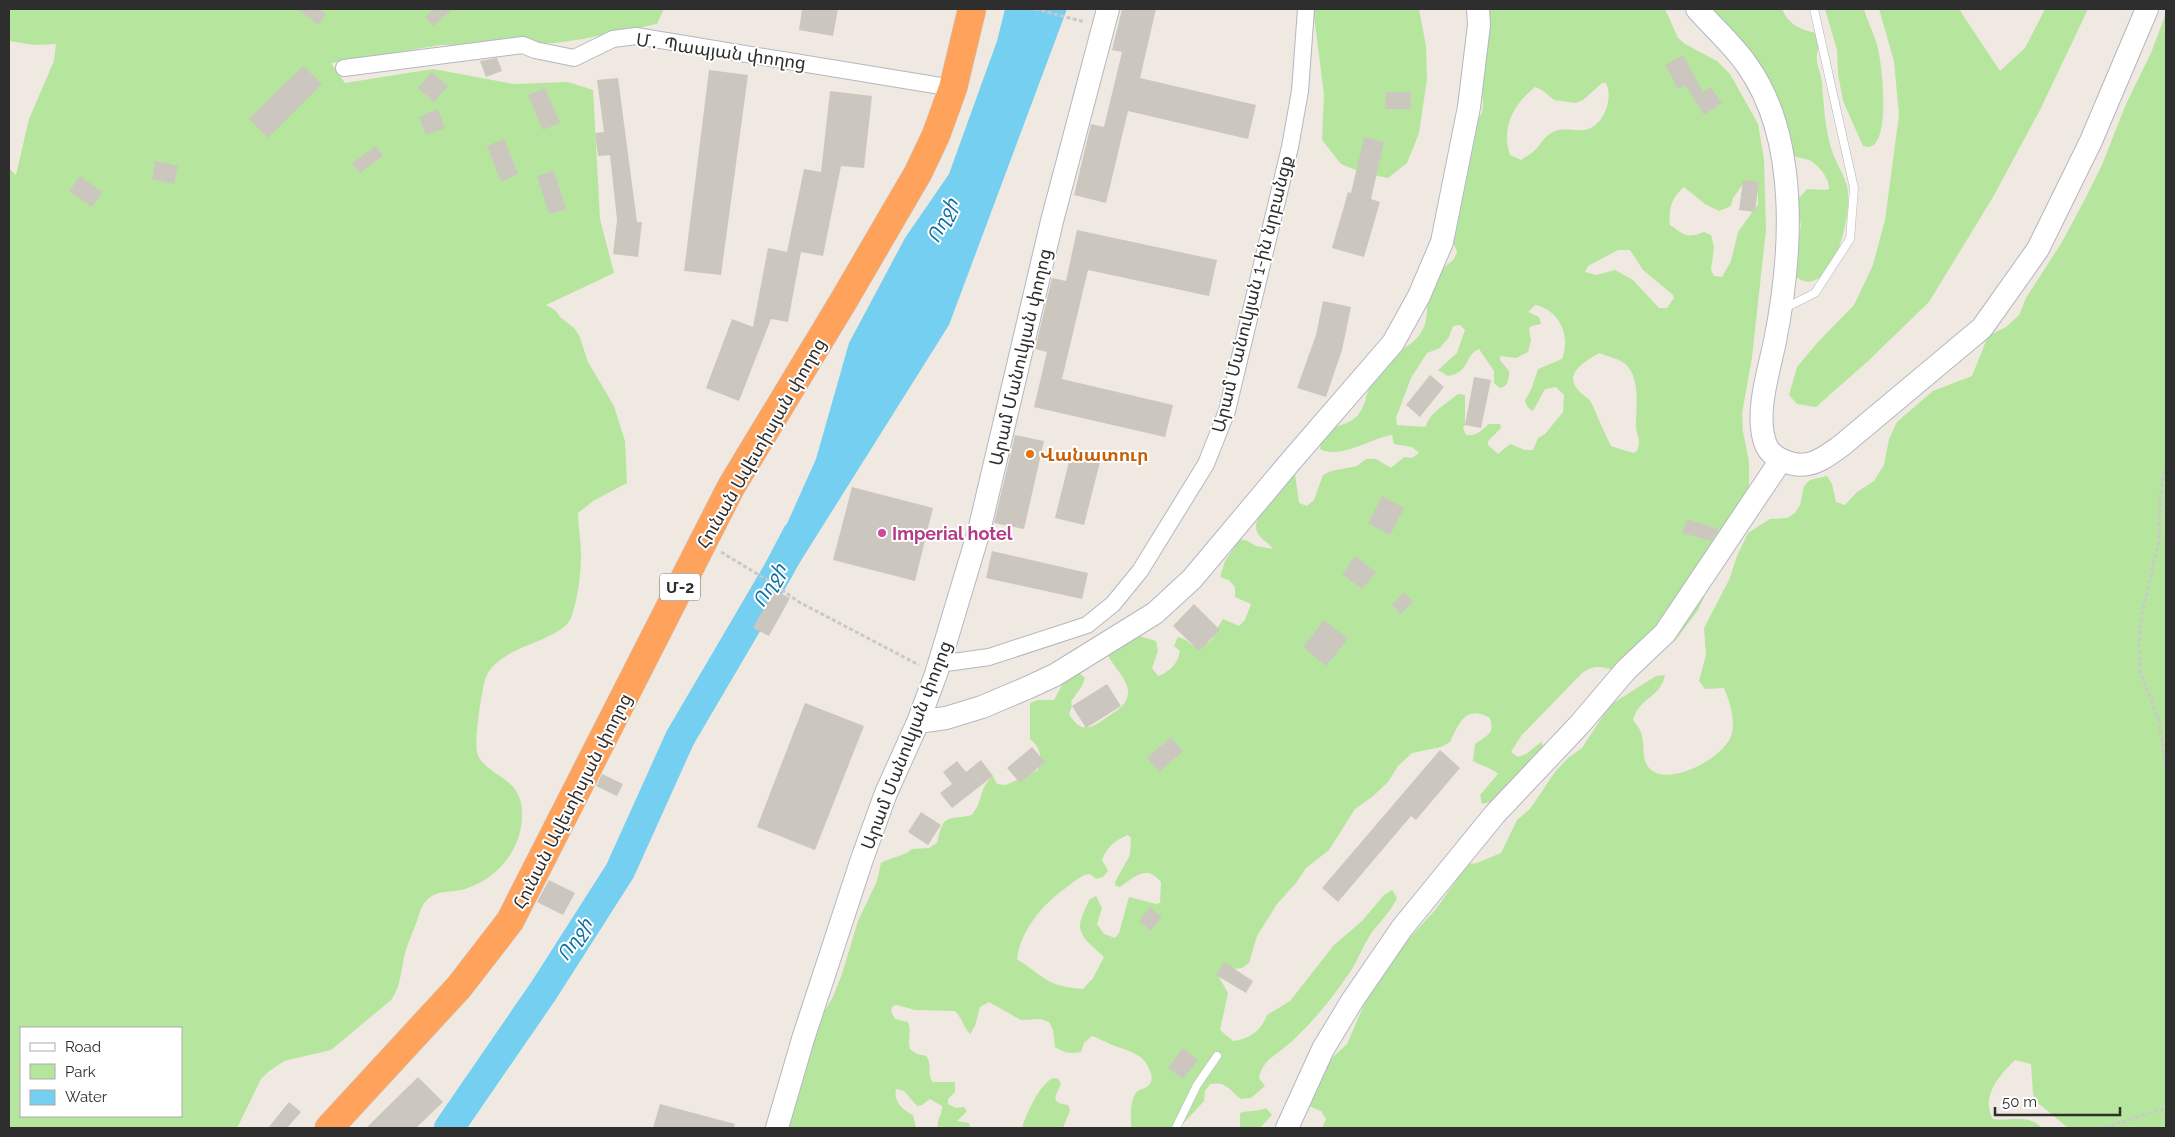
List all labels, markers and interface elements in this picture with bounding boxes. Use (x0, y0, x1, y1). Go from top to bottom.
street label: Մ․ Պապյան փողոց (635, 29, 807, 73)
street label: Արամ Մանուկյան 1-ին նրբանցք (1207, 153, 1297, 435)
water label: Ողջի (922, 194, 963, 246)
street label: Արամ Մանուկյան փողոց (985, 246, 1055, 468)
street label: Հունան Ավետիսյան փողոց (692, 334, 830, 552)
place label: Վանատուր (1040, 444, 1148, 465)
marker: Վանատուր (1024, 448, 1036, 460)
place label: Imperial hotel (892, 523, 1013, 544)
marker: Imperial hotel (876, 527, 888, 539)
water label: Ողջի (748, 559, 791, 611)
road number: Մ-2 (660, 574, 700, 600)
street label: Արամ Մանուկյան փողոց (856, 638, 956, 852)
street label: Հունան Ավետիսյան փողոց (508, 690, 636, 912)
water label: Ողջի (552, 913, 597, 965)
legend (20, 1027, 182, 1117)
text: Road (65, 1038, 101, 1056)
text: Park (65, 1063, 96, 1081)
scale bar (1995, 1084, 2120, 1116)
text: Water (65, 1088, 108, 1106)
text: 50 m (2002, 1093, 2037, 1111)

